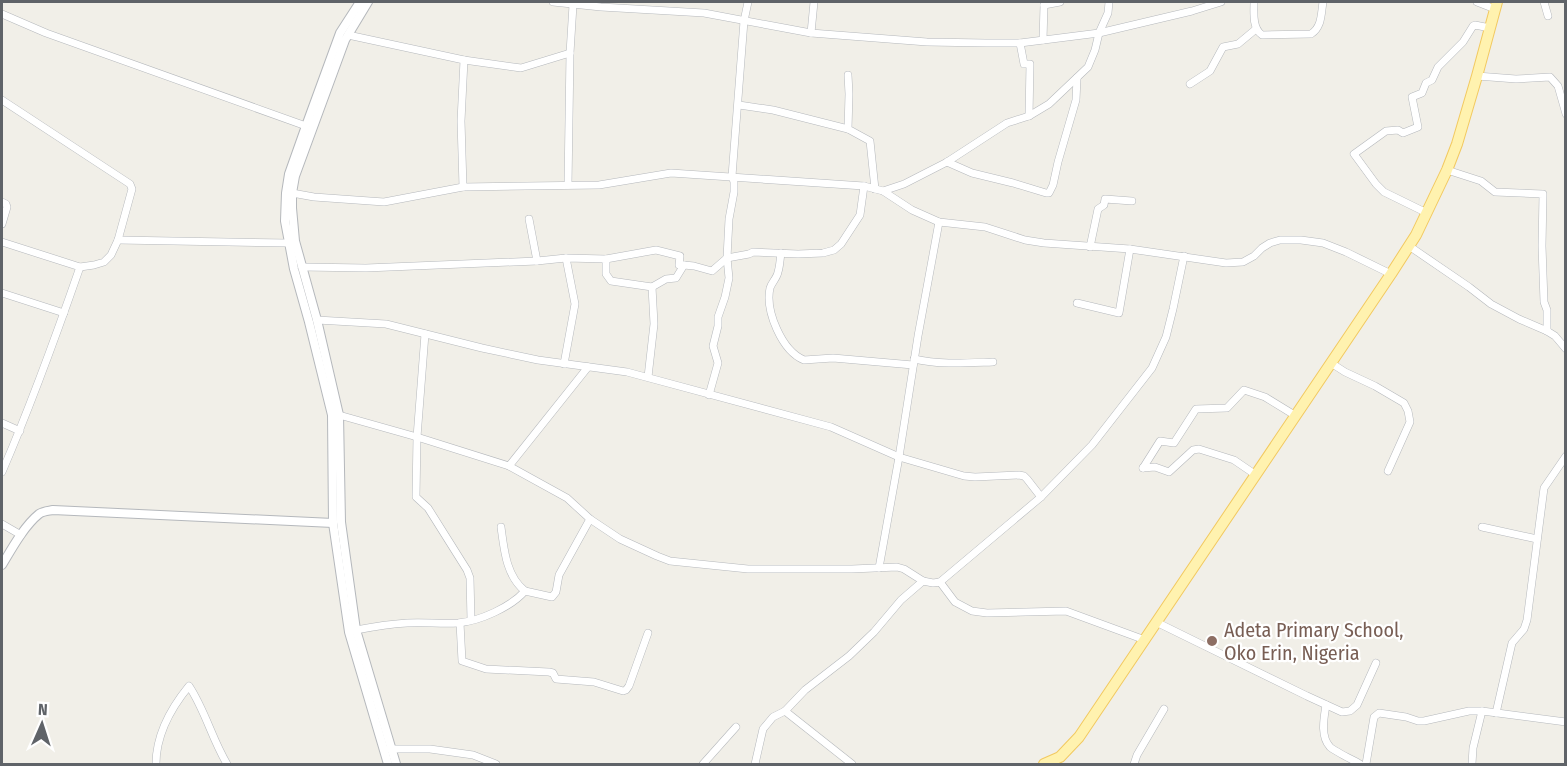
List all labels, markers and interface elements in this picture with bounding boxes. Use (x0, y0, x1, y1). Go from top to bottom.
place label: Adeta Primary School, Oko Erin, Nigeria (1224, 618, 1403, 665)
marker: Adeta Primary School, Oko Erin, Nigeria (1205, 634, 1219, 648)
north arrow (12, 694, 72, 754)
text: N (37, 700, 48, 719)

